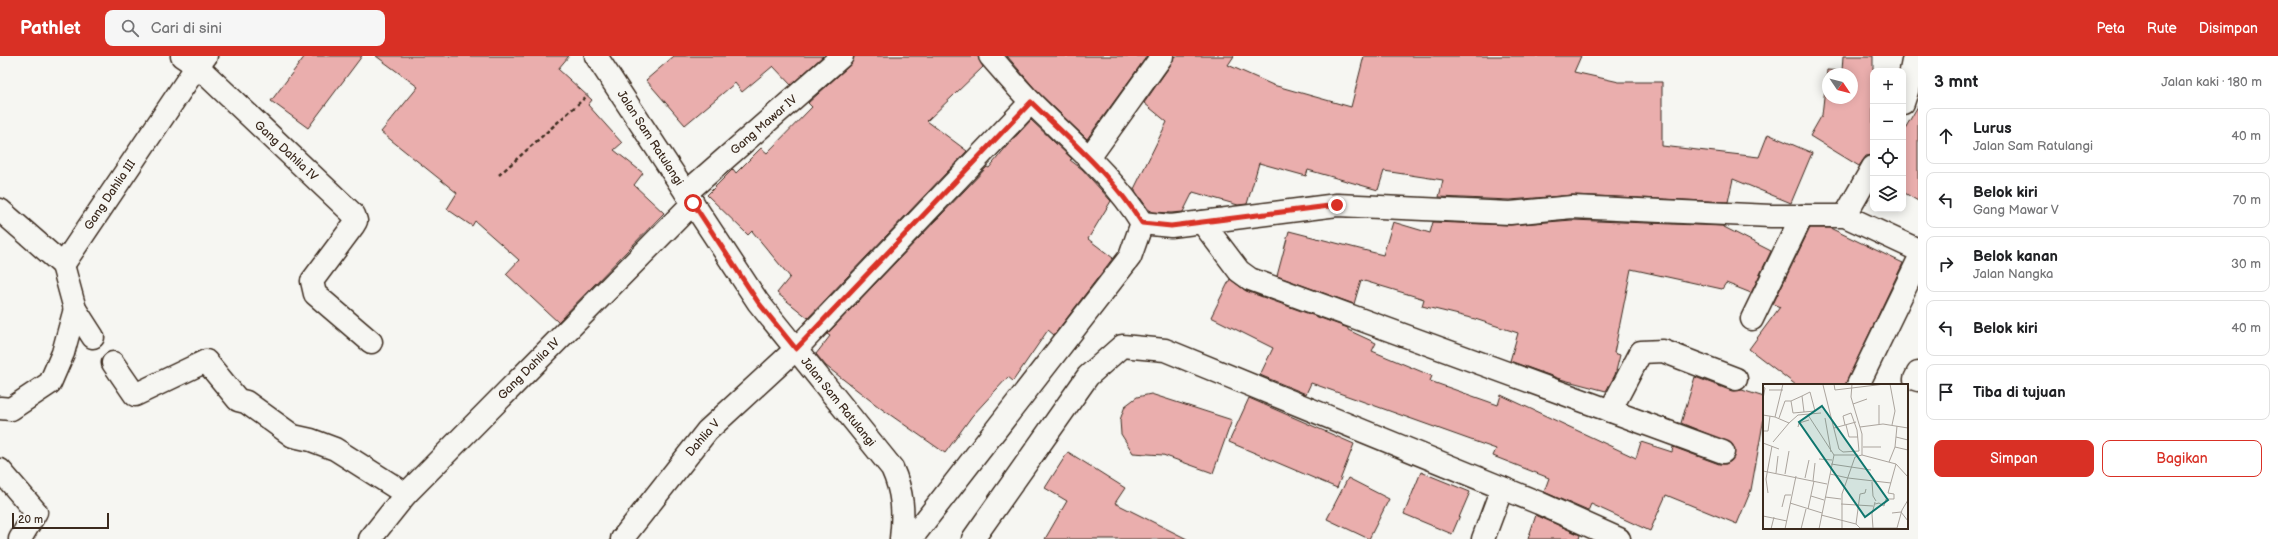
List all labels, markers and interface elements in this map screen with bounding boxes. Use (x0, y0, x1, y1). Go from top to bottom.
search box (105, 10, 385, 46)
text: Pathlet (20, 17, 81, 40)
icon: search (119, 17, 141, 39)
text: Cari di sini (151, 19, 222, 38)
text: Peta (2096, 20, 2125, 37)
text: Rute (2147, 20, 2177, 37)
text: Disimpan (2199, 20, 2258, 37)
north arrow (1822, 68, 1858, 104)
map controls (1870, 68, 1906, 212)
button: + (1870, 68, 1906, 104)
text: 3 mnt (1934, 72, 1978, 92)
text: Jalan kaki · 180 m (2161, 74, 2262, 90)
street label: Jalan Sam Ratulangi (614, 87, 687, 189)
street label: Gang Mawar IV (728, 92, 801, 158)
button: − (1870, 104, 1906, 140)
street label: Gang Dahlia IV (251, 118, 321, 185)
text: Lurus (1973, 119, 2012, 138)
icon: ahead (1935, 125, 1957, 147)
text: 40 m (2231, 128, 2261, 144)
text: Jalan Sam Ratulangi (1973, 138, 2093, 154)
button: locate (1870, 140, 1906, 176)
street label: Gang Dahlia III (81, 157, 139, 233)
button: layers (1870, 176, 1906, 212)
text: Belok kiri (1973, 183, 2038, 202)
icon: left (1935, 189, 1957, 211)
text: 70 m (2233, 192, 2261, 208)
route start (684, 194, 702, 212)
route end (1328, 196, 1346, 214)
text: Gang Mawar V (1973, 202, 2059, 218)
text: Belok kanan (1973, 247, 2058, 266)
icon: right (1935, 253, 1957, 275)
text: 30 m (2231, 256, 2261, 272)
text: Jalan Nangka (1973, 266, 2053, 282)
icon: left (1935, 317, 1957, 339)
text: Belok kiri (1973, 319, 2038, 338)
text: 40 m (2231, 320, 2261, 336)
street label: Gang Dahlia IV (495, 335, 563, 403)
street label: Jalan Sam Ratulangi (797, 354, 879, 450)
icon: arrive (1935, 381, 1957, 403)
text: Tiba di tujuan (1973, 383, 2066, 402)
inset map (1763, 384, 1908, 529)
street label: Dahlia V (683, 416, 724, 460)
button: Simpan (1934, 440, 2094, 477)
button: Bagikan (2102, 440, 2262, 477)
scale bar (12, 511, 109, 530)
text: 20 m (18, 513, 43, 526)

